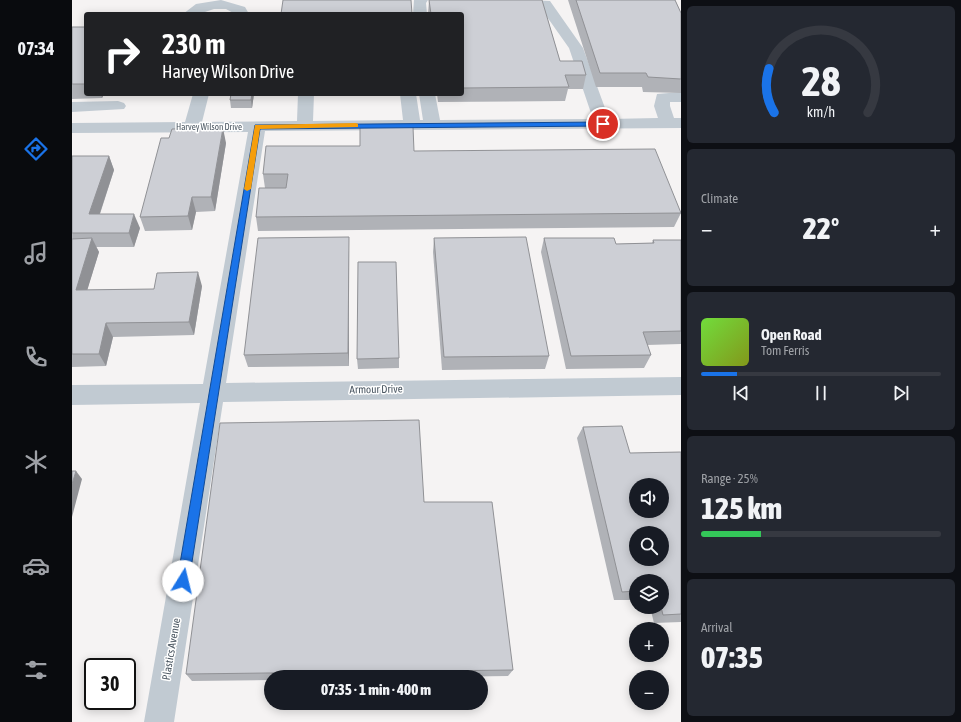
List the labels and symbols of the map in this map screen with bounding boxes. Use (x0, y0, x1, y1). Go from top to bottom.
pin (586, 107, 620, 141)
street label: Harvey Wilson Drive (176, 122, 242, 132)
street label: Armour Drive (349, 383, 403, 395)
position arrow (162, 560, 204, 602)
street label: Plastics Avenue (160, 617, 182, 681)
speed limit sign: 30 (84, 658, 136, 710)

